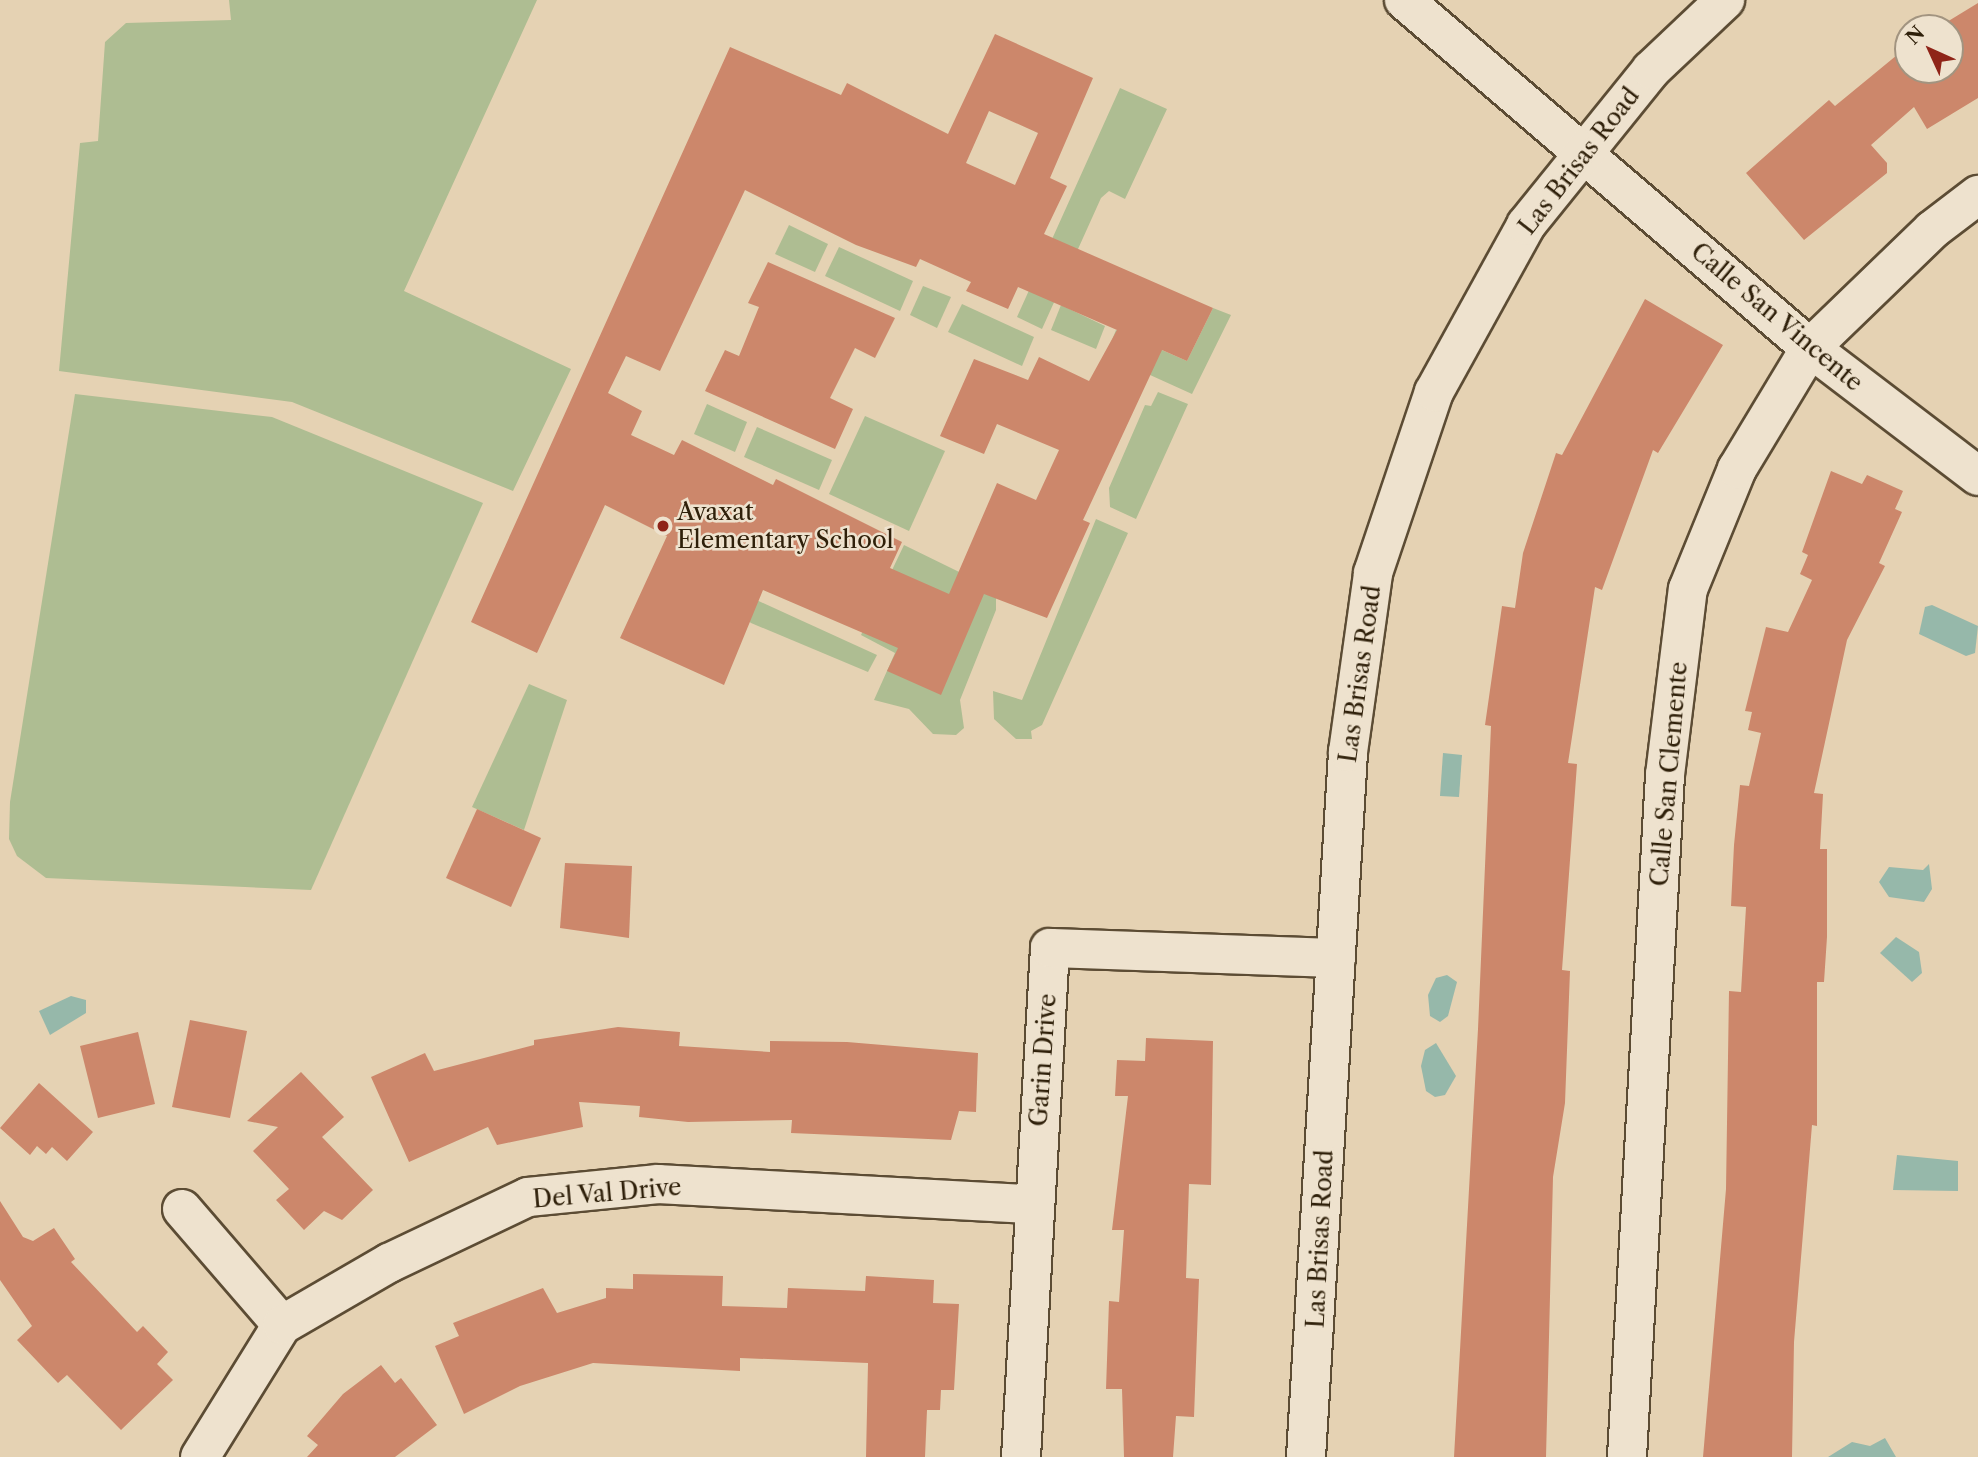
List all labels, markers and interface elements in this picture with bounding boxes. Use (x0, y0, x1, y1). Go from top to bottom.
north arrow (1894, 14, 1964, 84)
text: N (1901, 21, 1929, 49)
street label: Las Brisas Road (1513, 82, 1645, 240)
street label: Calle San Vincente (1685, 236, 1869, 398)
place label: Avaxat Elementary School (677, 498, 894, 554)
marker: Avaxat Elementary School (655, 518, 671, 534)
street label: Las Brisas Road (1333, 584, 1387, 764)
street label: Calle San Clemente (1645, 660, 1693, 888)
street label: Garin Drive (1024, 993, 1062, 1127)
street label: Las Brisas Road (1301, 1149, 1339, 1329)
street label: Del Val Drive (531, 1172, 683, 1214)

